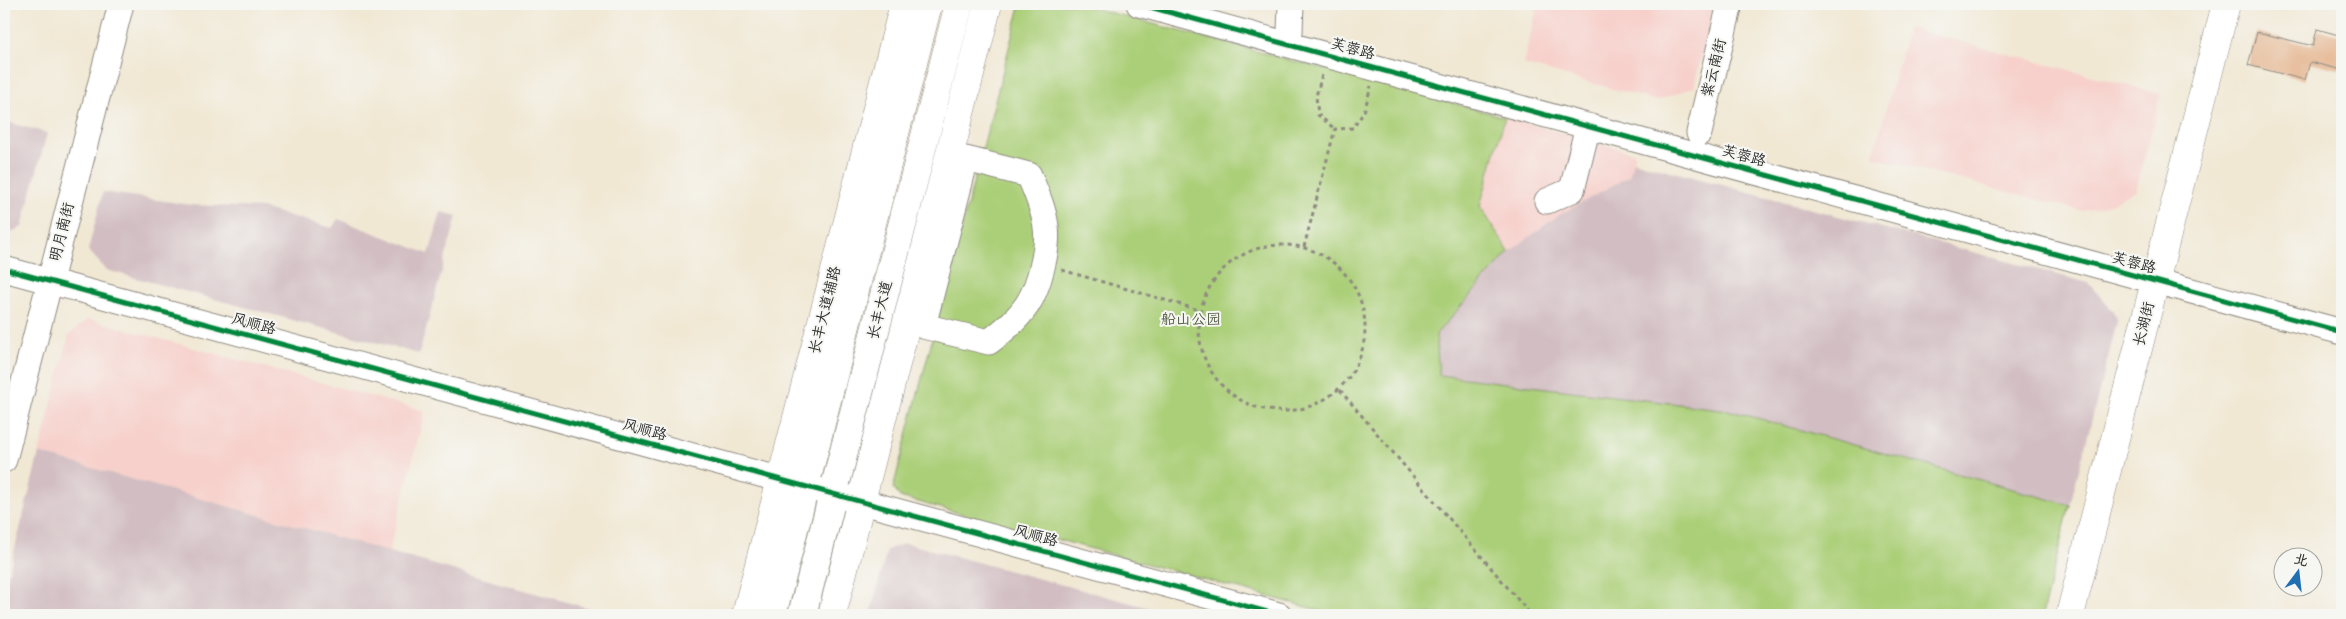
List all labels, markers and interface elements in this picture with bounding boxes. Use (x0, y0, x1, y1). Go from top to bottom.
street label: 芙蓉路 (1329, 33, 1377, 65)
street label: 紫云南街 (1697, 36, 1731, 100)
street label: 芙蓉路 (1720, 140, 1768, 172)
street label: 明月南街 (45, 200, 79, 264)
street label: 芙蓉路 (2110, 247, 2158, 279)
street label: 长丰大道辅路 (804, 264, 846, 356)
street label: 长丰大道 (863, 278, 897, 342)
street label: 长湖街 (2128, 300, 2160, 348)
street label: 风顺路 (230, 308, 278, 340)
park label: 船山公园 (1161, 309, 1221, 330)
street label: 风顺路 (621, 414, 669, 446)
street label: 风顺路 (1012, 520, 1060, 552)
north arrow (2274, 546, 2324, 596)
text: 北 (2292, 549, 2310, 572)

